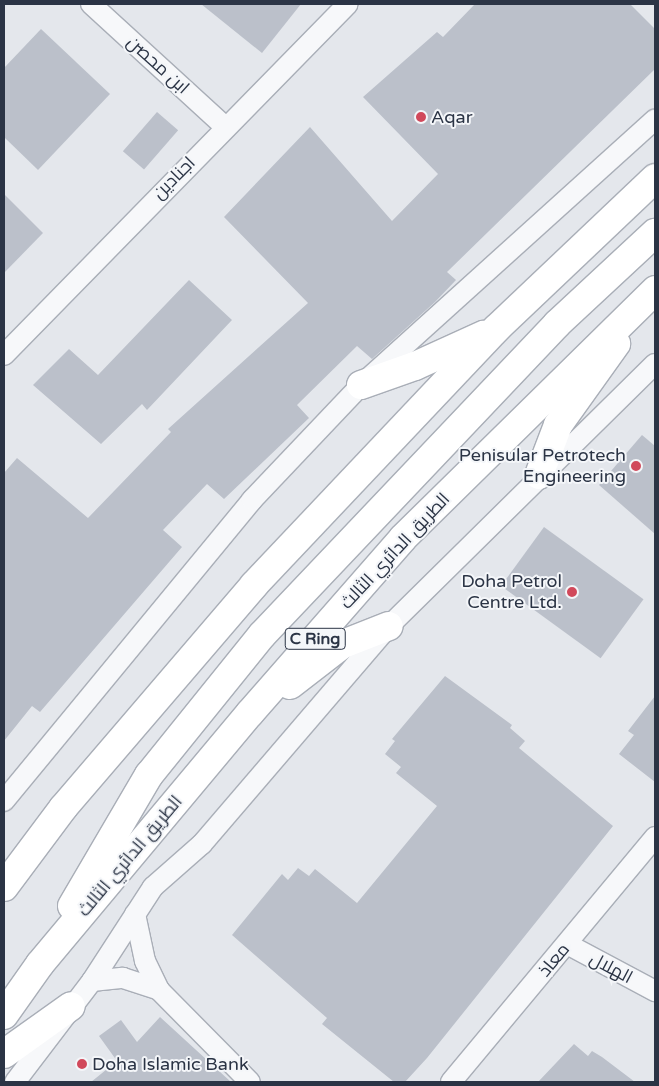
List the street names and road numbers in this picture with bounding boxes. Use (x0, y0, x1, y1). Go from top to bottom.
street label: ابن محصن (122, 31, 194, 99)
street label: اجنادين (148, 152, 200, 204)
street label: الطريق الدائري الثالث (336, 488, 454, 614)
road number: C Ring (284, 626, 346, 652)
street label: الطريق الدائري الثالث (73, 791, 187, 921)
street label: معاذ (534, 939, 574, 981)
street label: الهلال (586, 948, 636, 988)

